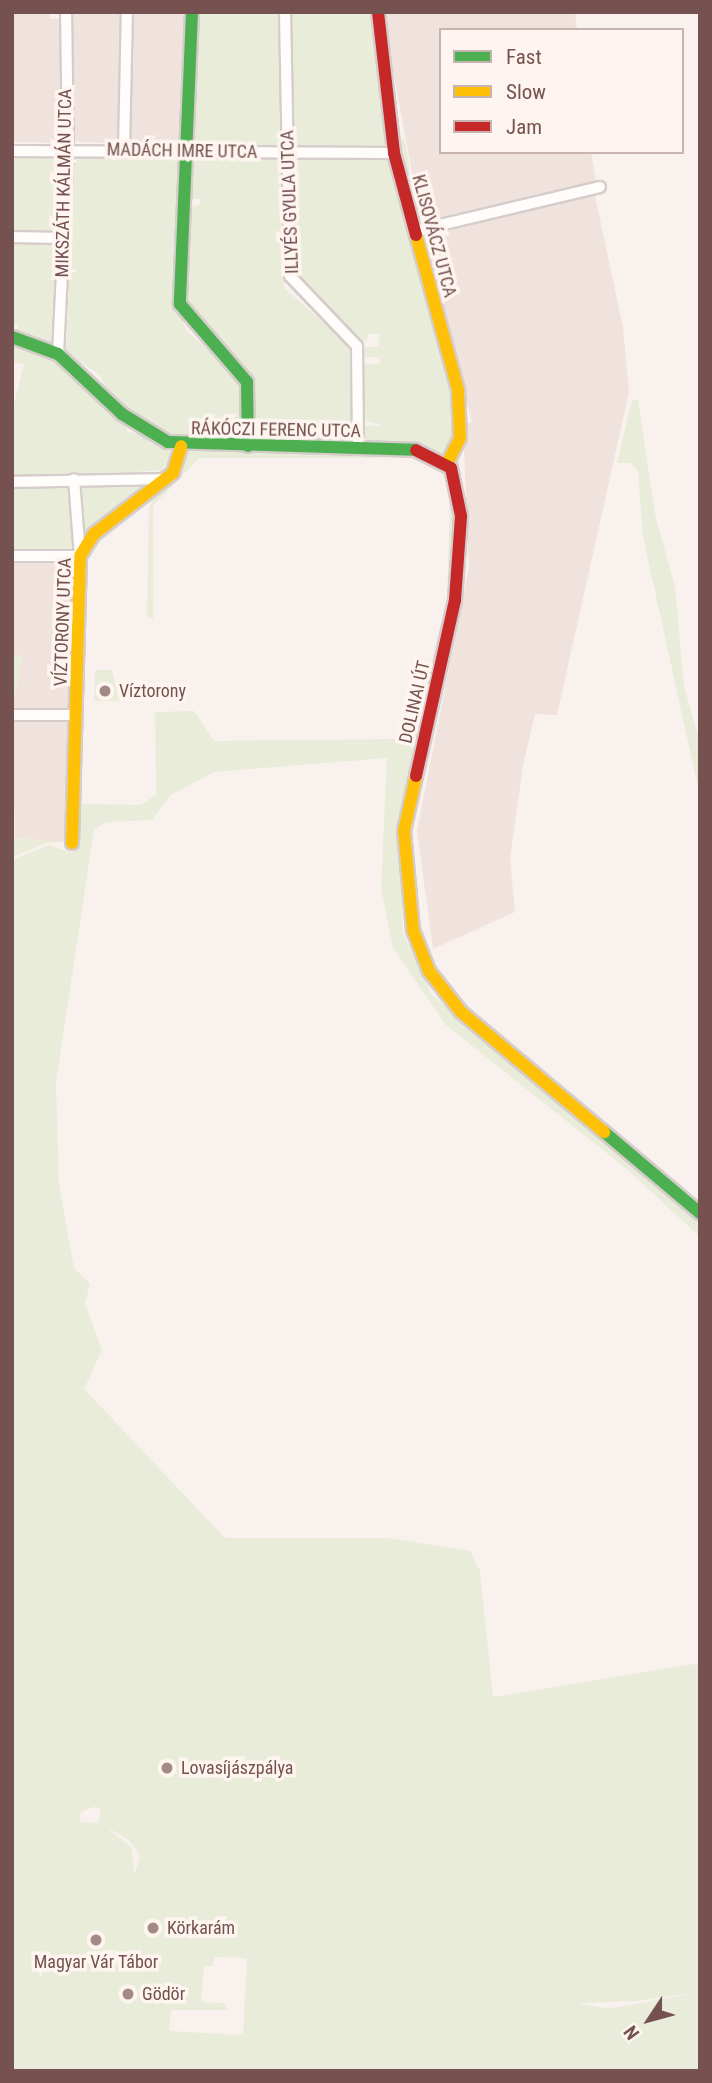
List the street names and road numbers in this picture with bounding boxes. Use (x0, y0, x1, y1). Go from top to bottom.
street label: MIKSZÁTH KÁLMÁN UTCA (52, 88, 76, 278)
street label: ILLYÉS GYULA UTCA (277, 130, 303, 274)
street label: MADÁCH IMRE UTCA (107, 139, 257, 163)
street label: KLISOVÁCZ UTCA (407, 172, 461, 300)
street label: RÁKÓCZI FERENC UTCA (191, 418, 361, 442)
street label: VÍZTORONY UTCA (50, 557, 76, 687)
street label: DOLINAI ÚT (395, 659, 435, 745)

